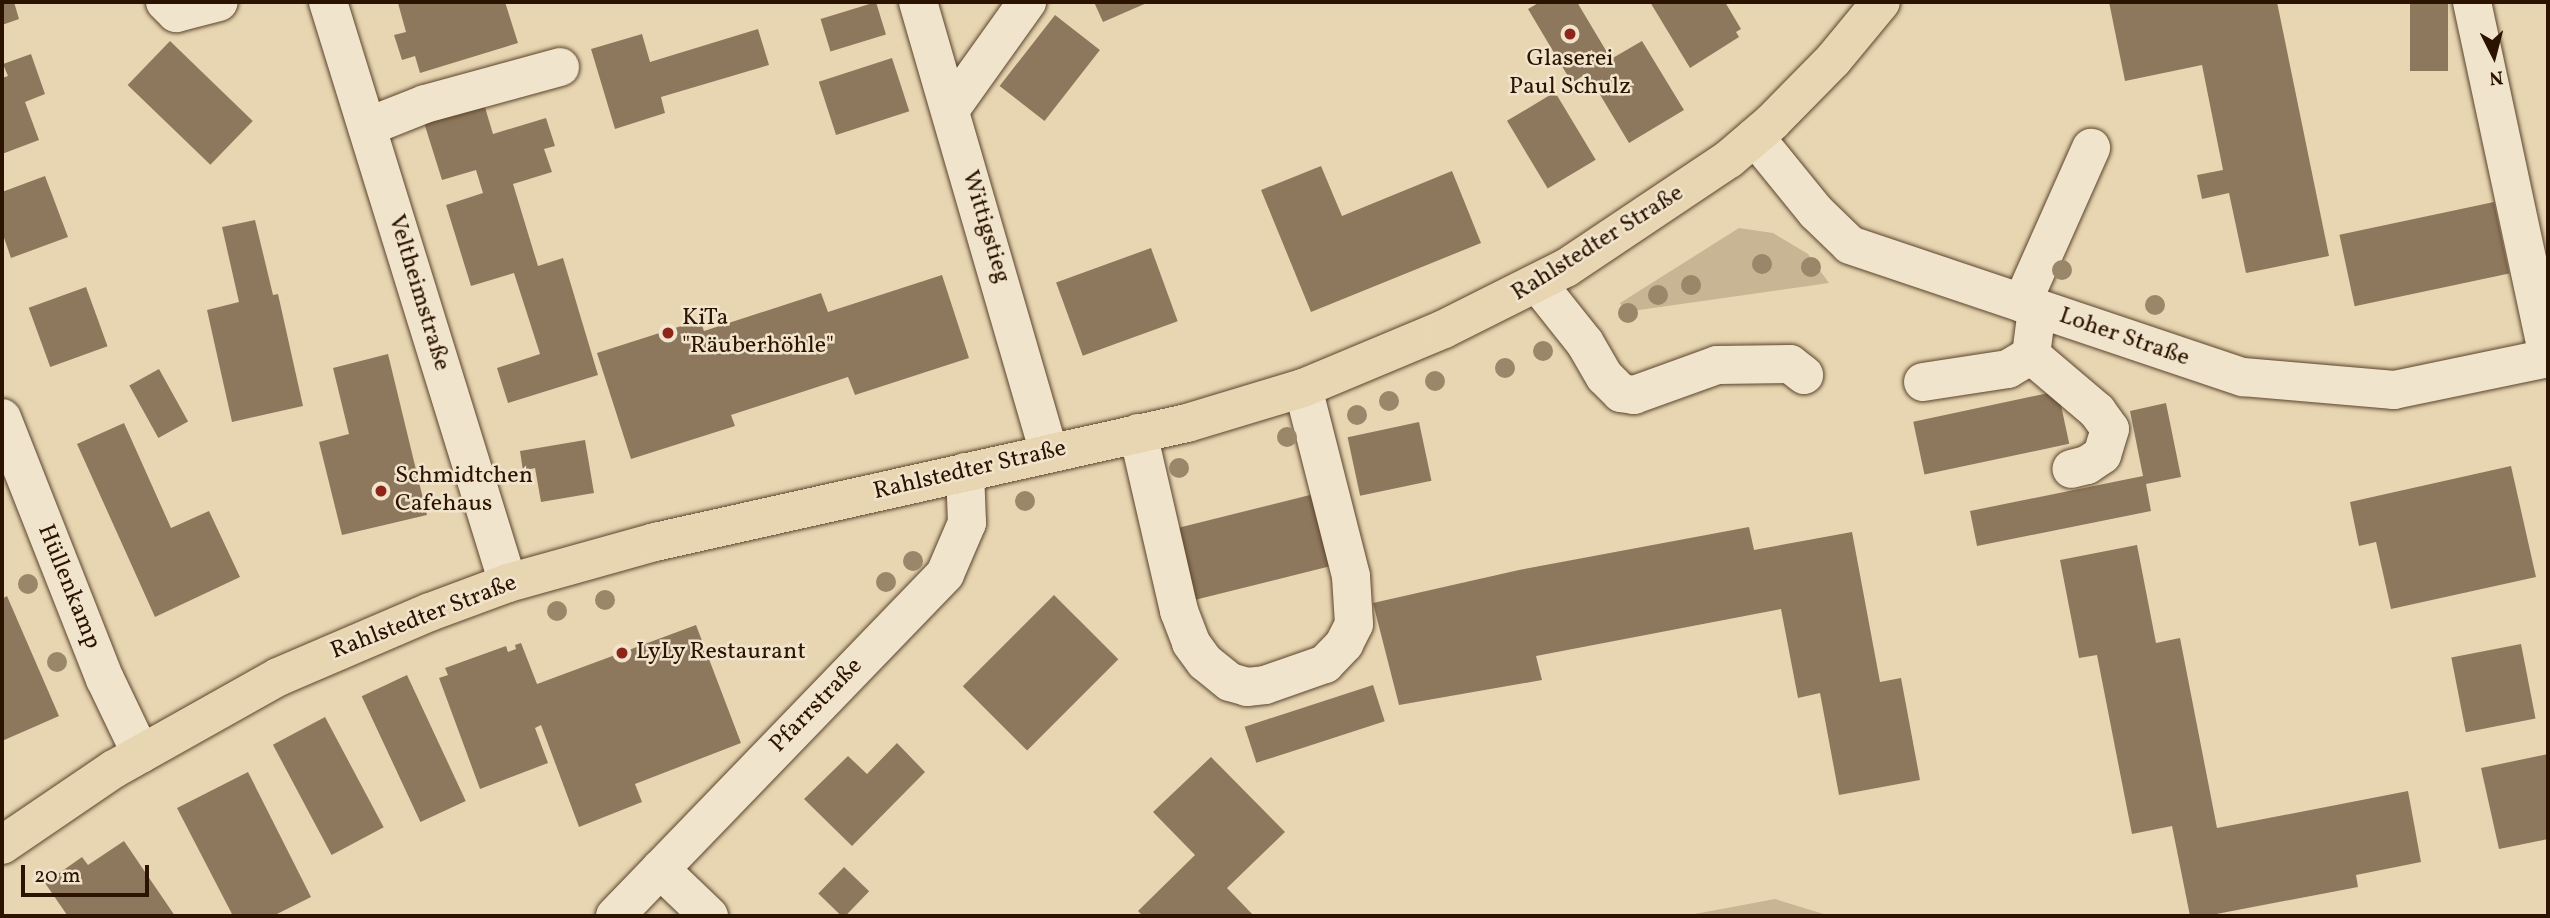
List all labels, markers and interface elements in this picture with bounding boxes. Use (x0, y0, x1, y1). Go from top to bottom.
north arrow (2459, 21, 2529, 91)
marker: Glaserei Paul Schulz (1562, 26, 1578, 42)
place label: Glaserei Paul Schulz (1509, 46, 1631, 102)
text: N (2488, 63, 2504, 91)
street label: Wittigstieg (954, 167, 1016, 287)
street label: Rahlstedter Straße (1507, 180, 1689, 308)
street label: Veltheimstraße (381, 211, 455, 375)
street label: Loher Straße (2055, 302, 2193, 374)
place label: KiTa "Räuberhöhle" (682, 305, 834, 361)
marker: KiTa "Räuberhöhle" (660, 325, 676, 341)
street label: Rahlstedter Straße (871, 435, 1069, 507)
place label: Schmidtchen Cafehaus (395, 463, 533, 519)
marker: Schmidtchen Cafehaus (373, 483, 389, 499)
street label: Hüllenkamp (30, 521, 106, 653)
street label: Rahlstedter Straße (327, 569, 521, 667)
place label: LyLy Restaurant (636, 639, 807, 667)
marker: LyLy Restaurant (614, 645, 630, 661)
street label: Pfarrstraße (765, 653, 869, 759)
scale bar (24, 852, 152, 896)
text: 20 m (34, 862, 80, 891)

